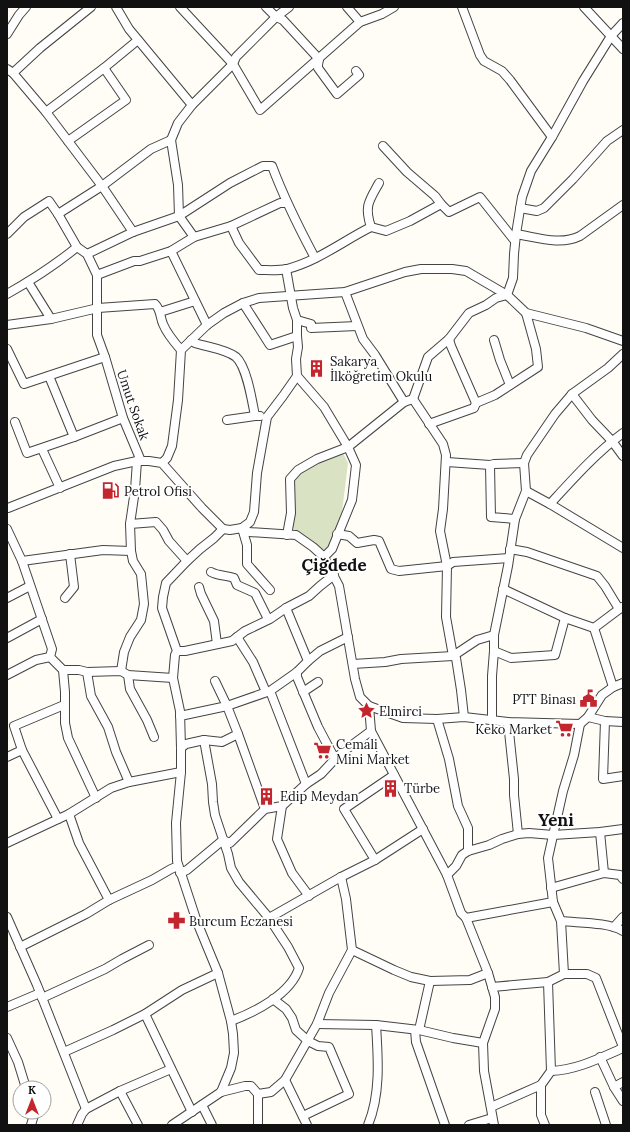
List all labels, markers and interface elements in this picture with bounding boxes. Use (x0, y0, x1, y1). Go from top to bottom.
place label: Sakarya İlköğretim Okulu (330, 353, 432, 385)
building icon: Sakarya İlköğretim Okulu (307, 358, 327, 378)
street label: Umut Sokak (113, 368, 153, 442)
fuel station icon: Petrol Ofisi (101, 481, 121, 501)
place label: Petrol Ofisi (124, 483, 192, 500)
district label: Çiğdede (301, 554, 367, 576)
public building icon: PTT Binası (579, 689, 599, 709)
place label: PTT Binası (512, 691, 576, 708)
place icon: Elmirci (356, 701, 376, 721)
place label: Elmirci (379, 703, 422, 720)
supermarket icon: Keko Market (555, 719, 575, 739)
place label: Keko Market (475, 721, 552, 738)
place label: Cemali Mini Market (336, 736, 410, 768)
supermarket icon: Cemali Mini Market (313, 741, 333, 761)
building icon: Türbe (381, 778, 401, 798)
place label: Türbe (404, 780, 440, 797)
building icon: Edip Meydan (257, 786, 277, 806)
place label: Edip Meydan (280, 788, 359, 805)
district label: Yeni (538, 809, 574, 831)
pharmacy icon: Burcum Eczanesi (166, 911, 186, 931)
place label: Burcum Eczanesi (189, 913, 293, 930)
north arrow (12, 1080, 52, 1120)
text: K (28, 1083, 36, 1097)

